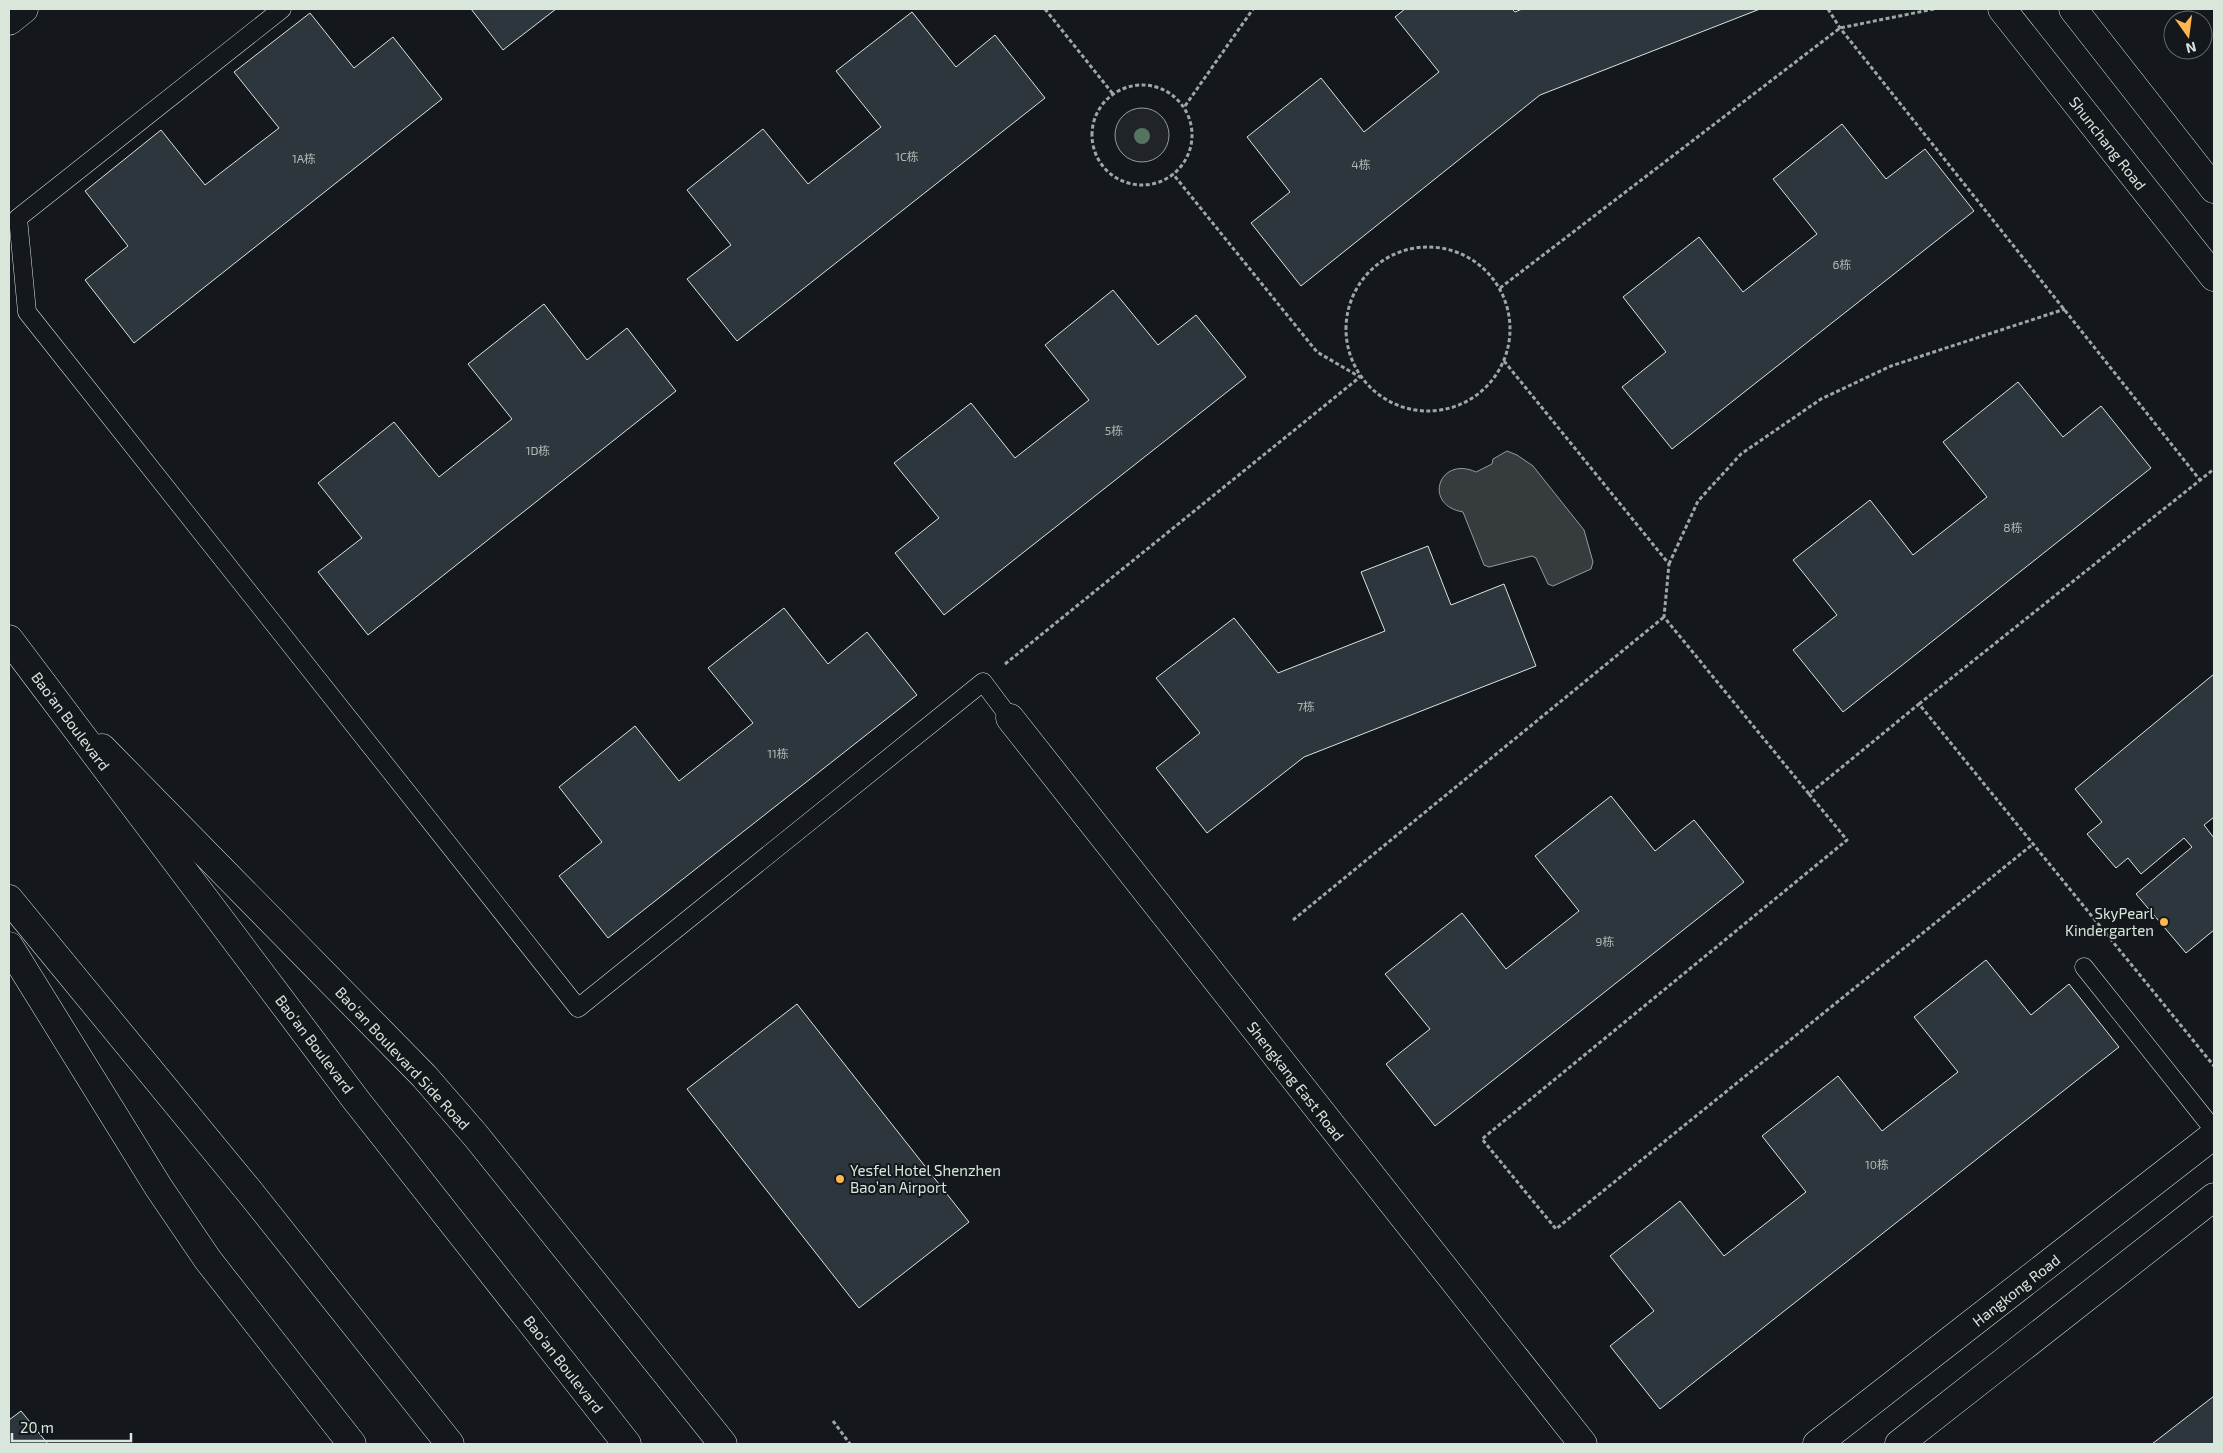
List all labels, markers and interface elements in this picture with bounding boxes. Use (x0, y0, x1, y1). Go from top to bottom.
north arrow (2163, 10, 2213, 60)
text: N (2184, 39, 2198, 58)
street label: Shunchang Road (2066, 93, 2150, 193)
house number: 1C栋 (895, 149, 919, 163)
house number: 1A栋 (292, 151, 316, 165)
house number: 4栋 (1351, 157, 1371, 171)
house number: 6栋 (1833, 257, 1851, 271)
house number: 5栋 (1105, 423, 1123, 437)
house number: 1D栋 (526, 443, 550, 457)
house number: 8栋 (2003, 520, 2023, 534)
street label: Bao'an Boulevard (28, 668, 114, 774)
house number: 7栋 (1297, 699, 1315, 713)
house number: 11栋 (767, 746, 789, 760)
place label: SkyPearl Kindergarten (2065, 904, 2155, 939)
marker: SkyPearl Kindergarten (2158, 916, 2170, 928)
house number: 9栋 (1596, 934, 1614, 948)
street label: Bao'an Boulevard Side Road (332, 983, 474, 1133)
street label: Bao'an Boulevard (272, 991, 358, 1097)
street label: Shengkang East Road (1244, 1018, 1348, 1144)
house number: 10栋 (1865, 1157, 1889, 1171)
place label: Yesfel Hotel Shenzhen Bao’an Airport (850, 1161, 1001, 1196)
marker: Yesfel Hotel Shenzhen Bao’an Airport (834, 1173, 846, 1185)
street label: Hangkong Road (1969, 1250, 2063, 1330)
street label: Bao'an Boulevard (520, 1312, 608, 1416)
scale bar (12, 1410, 131, 1442)
text: 20 m (20, 1418, 54, 1436)

